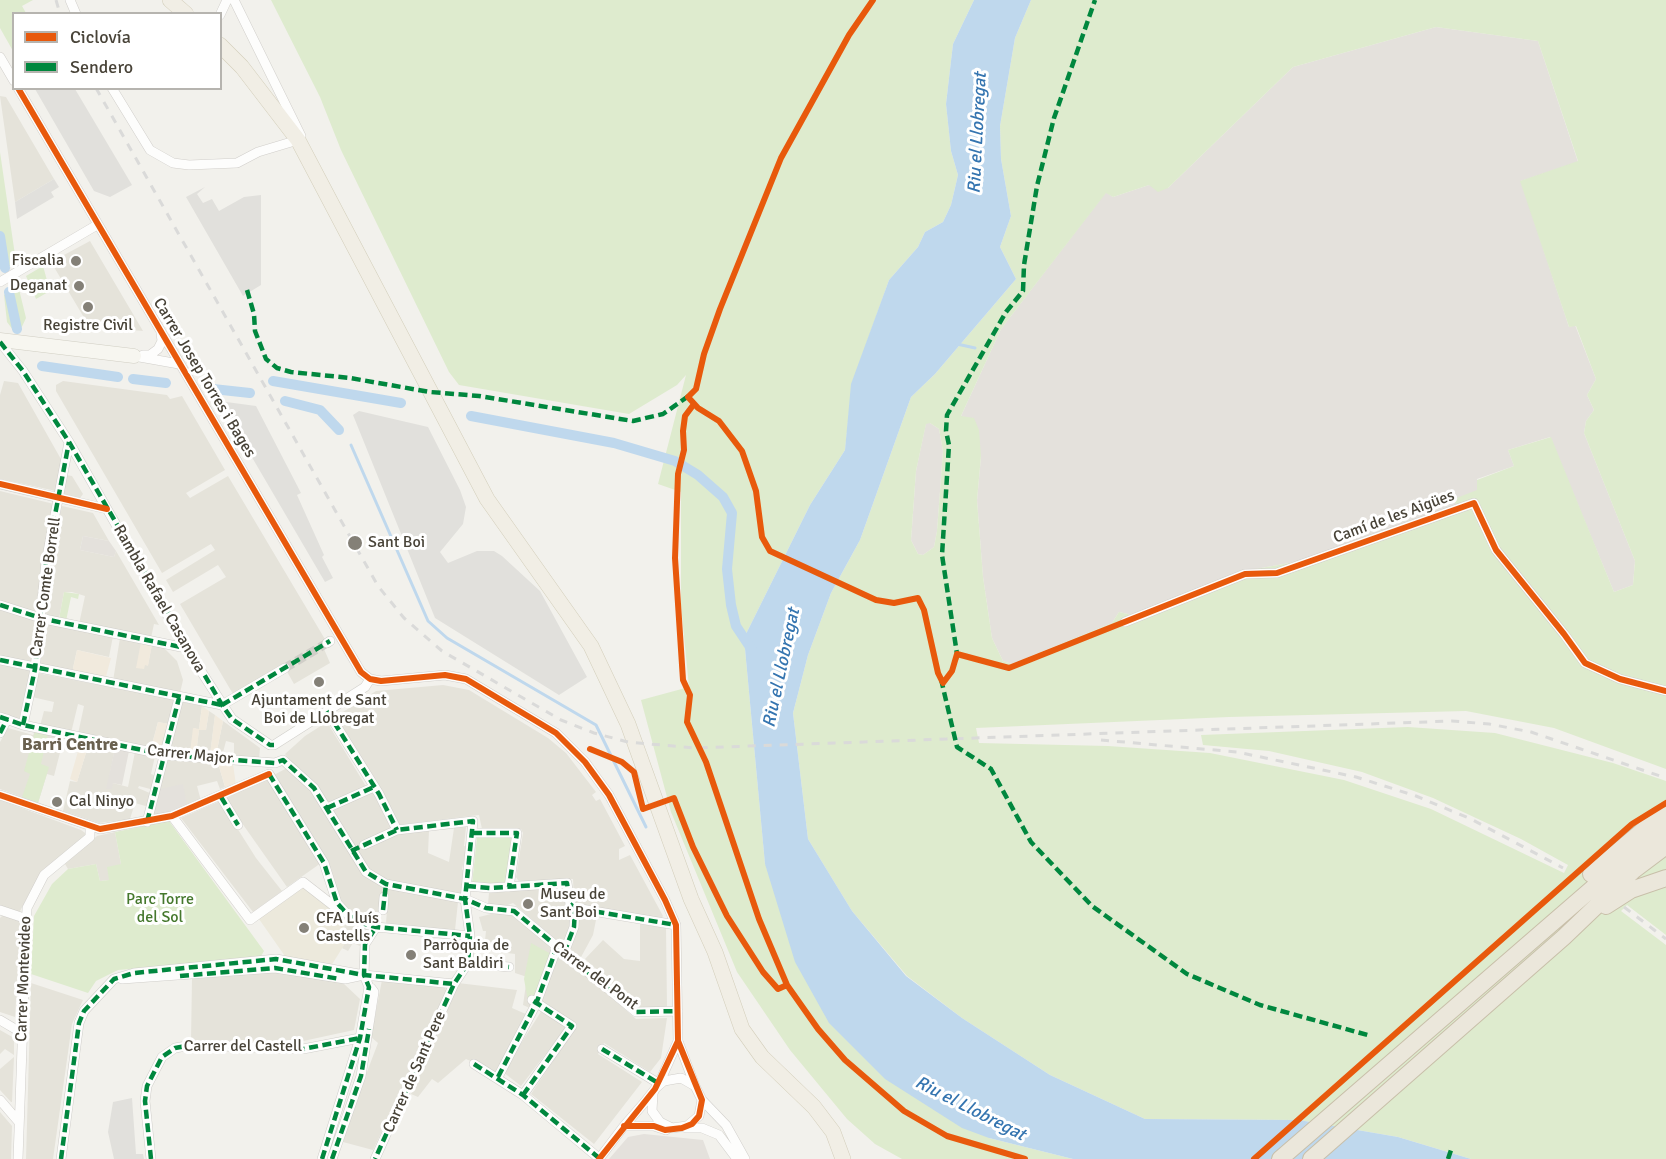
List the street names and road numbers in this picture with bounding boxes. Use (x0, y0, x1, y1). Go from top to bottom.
street label: Carrer Josep Torres i Bages (149, 295, 259, 461)
street label: Camí de les Aigües (1331, 486, 1457, 548)
street label: Carrer Comte Borrell (27, 516, 65, 658)
street label: Rambla Rafael Casanova (109, 522, 209, 676)
street label: Carrer Major (146, 741, 234, 769)
street label: Carrer Montevideo (12, 916, 36, 1042)
street label: Carrer del Pont (548, 937, 642, 1015)
street label: Carrer de Sant Pere (379, 1008, 451, 1136)
street label: Carrer del Castell (184, 1037, 302, 1057)

